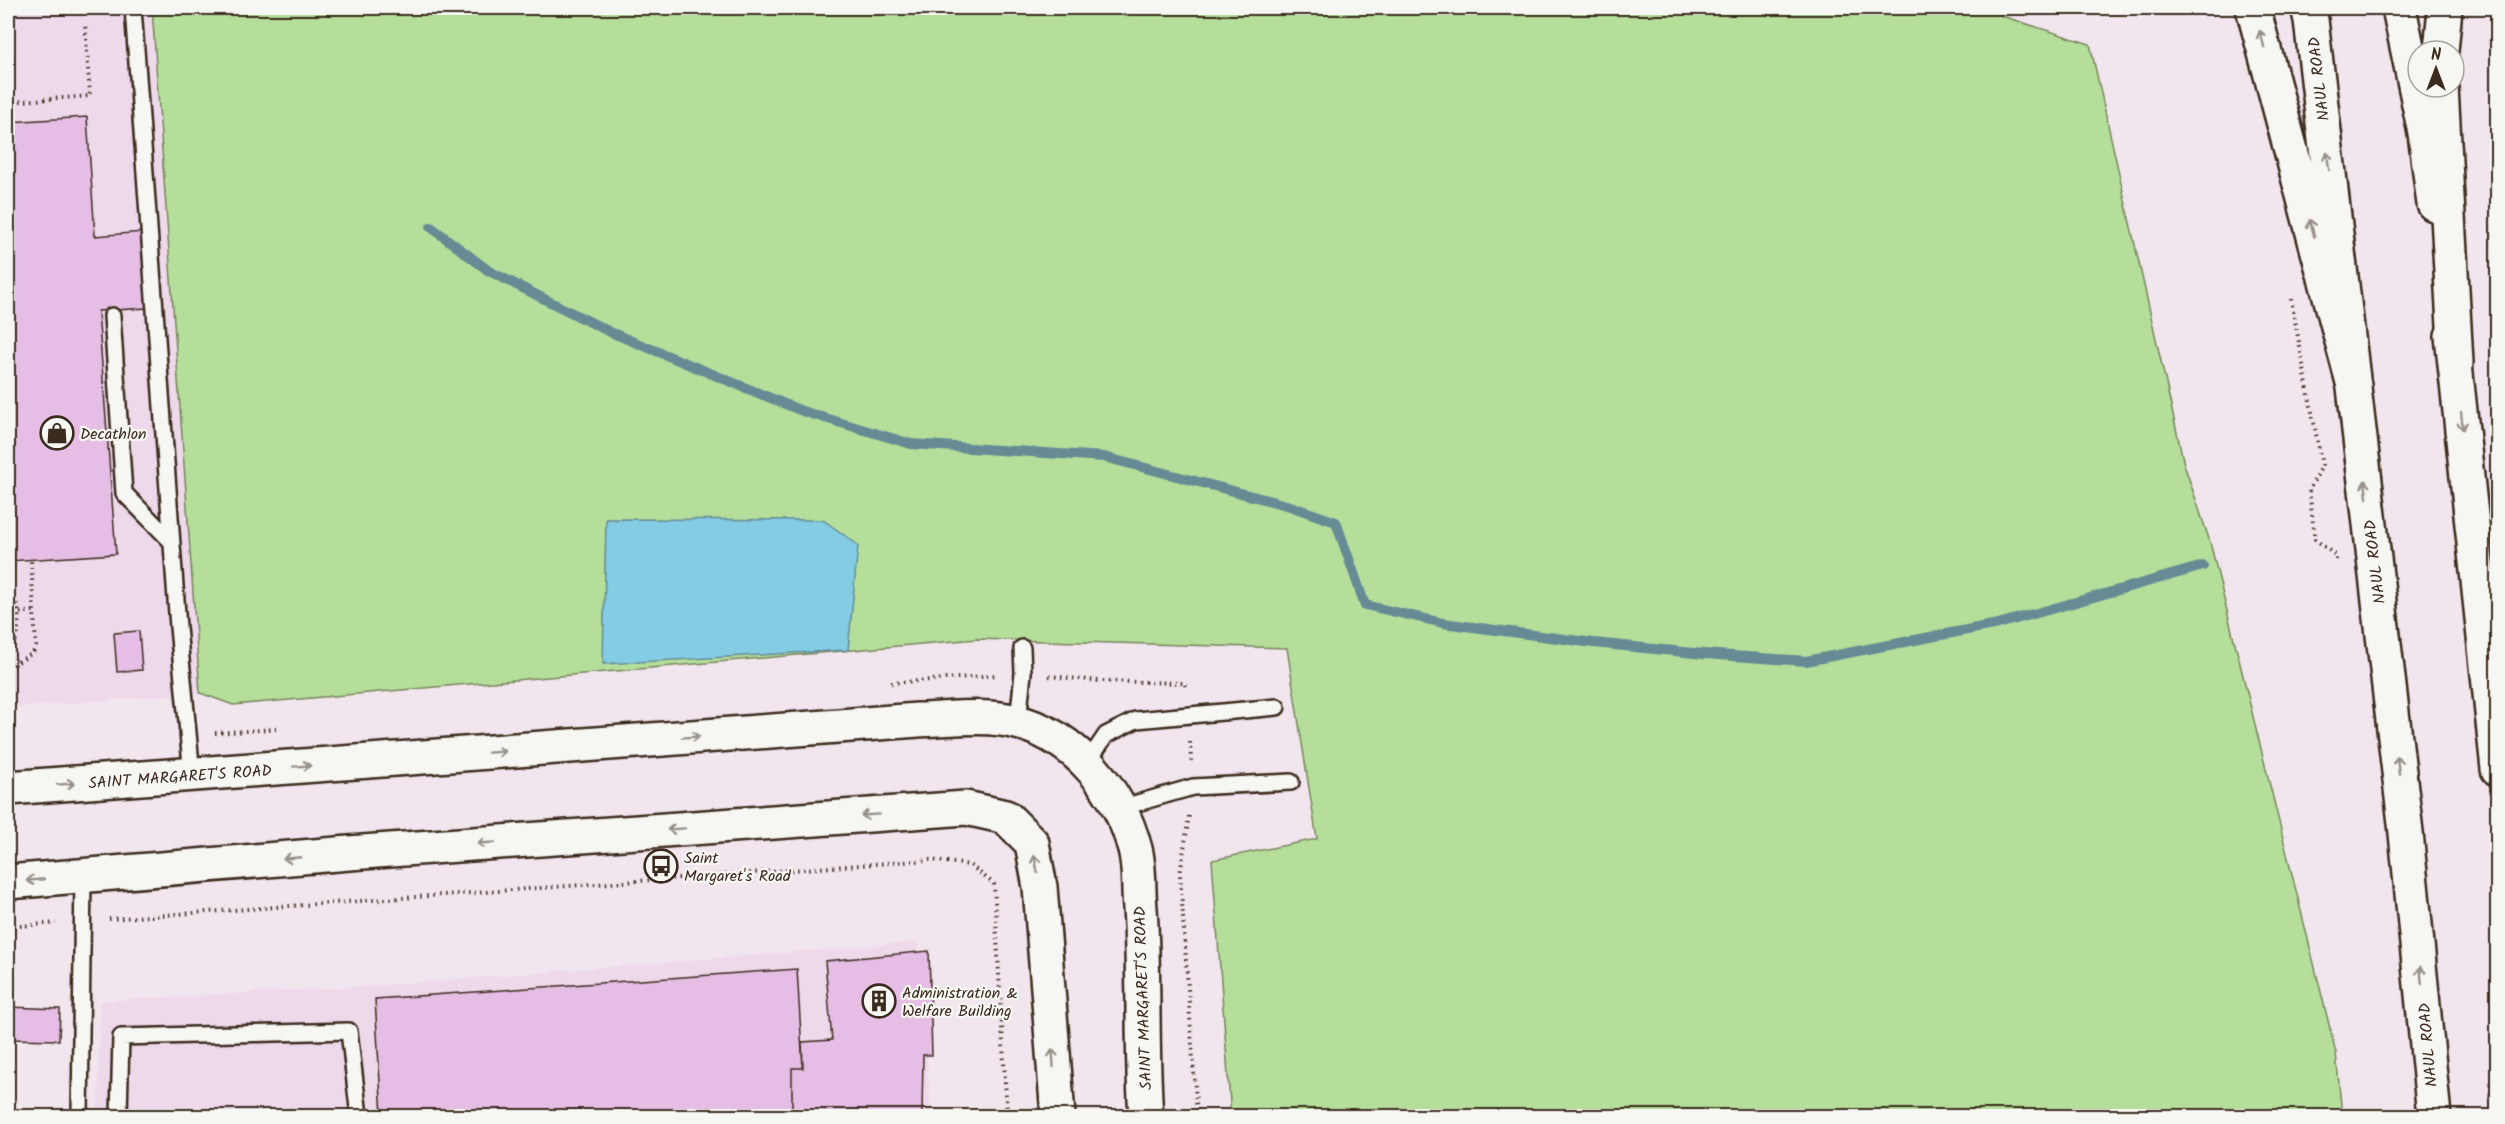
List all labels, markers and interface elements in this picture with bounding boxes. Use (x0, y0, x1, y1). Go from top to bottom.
one-way arrow (2255, 30, 2267, 49)
street label: NAUL ROAD (2302, 35, 2337, 122)
north arrow (2406, 39, 2466, 99)
text: N (2431, 43, 2441, 68)
one-way arrow (2322, 151, 2333, 171)
one-way arrow (2306, 219, 2317, 238)
one-way arrow (2457, 411, 2468, 431)
shop icon: Decathlon (39, 415, 75, 451)
place label: Decathlon (80, 422, 147, 447)
one-way arrow (2360, 480, 2371, 500)
street label: NAUL ROAD (2358, 518, 2393, 605)
one-way arrow (681, 731, 701, 742)
one-way arrow (486, 746, 506, 757)
one-way arrow (2392, 756, 2403, 776)
street label: SAINT MARGARET'S ROAD (88, 759, 273, 796)
one-way arrow (292, 761, 312, 772)
one-way arrow (55, 778, 75, 789)
one-way arrow (861, 810, 881, 821)
one-way arrow (667, 824, 686, 835)
one-way arrow (477, 838, 497, 849)
place label: Saint Margaret's Road (684, 846, 792, 889)
bus stop icon: Saint Margaret's Road (643, 848, 679, 884)
one-way arrow (282, 853, 302, 864)
one-way arrow (1030, 855, 1041, 874)
one-way arrow (25, 875, 45, 886)
street label: SAINT MARGARET'S ROAD (1128, 906, 1159, 1090)
one-way arrow (2415, 965, 2426, 985)
place label: Administration & Welfare Building (902, 981, 1018, 1024)
building icon: Administration & Welfare Building (861, 983, 897, 1019)
street label: NAUL ROAD (2412, 1002, 2445, 1088)
one-way arrow (1047, 1049, 1058, 1069)

